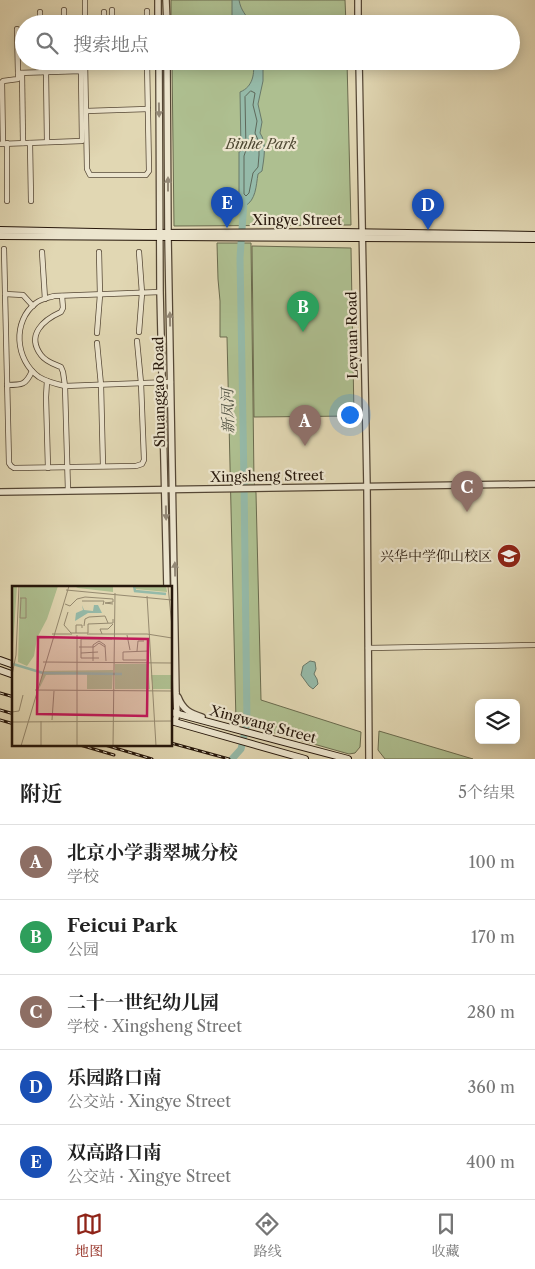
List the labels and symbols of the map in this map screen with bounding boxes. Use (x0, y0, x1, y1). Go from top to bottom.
one-way arrow (155, 102, 163, 118)
park label: Binhe Park (225, 135, 297, 153)
one-way arrow (164, 175, 172, 191)
pin: E (211, 187, 243, 228)
pin: D (412, 189, 444, 230)
street label: Xingye Street (251, 211, 342, 229)
pin: B (287, 291, 319, 332)
street label: Leyuan Road (342, 291, 362, 379)
one-way arrow (166, 310, 174, 326)
street label: Shuanggao Road (149, 336, 169, 448)
water label: 新凤河 (218, 385, 237, 434)
your location (337, 402, 363, 428)
pin: A (289, 405, 321, 446)
street label: Xingsheng Street (209, 466, 324, 486)
pin: C (451, 471, 483, 512)
one-way arrow (162, 506, 170, 522)
school or university icon: 兴华中学仰山校区 (496, 543, 522, 569)
place label: 兴华中学仰山校区 (380, 547, 492, 565)
one-way arrow (171, 560, 179, 576)
inset map (12, 586, 172, 746)
street label: Xingwang Street (207, 701, 318, 747)

